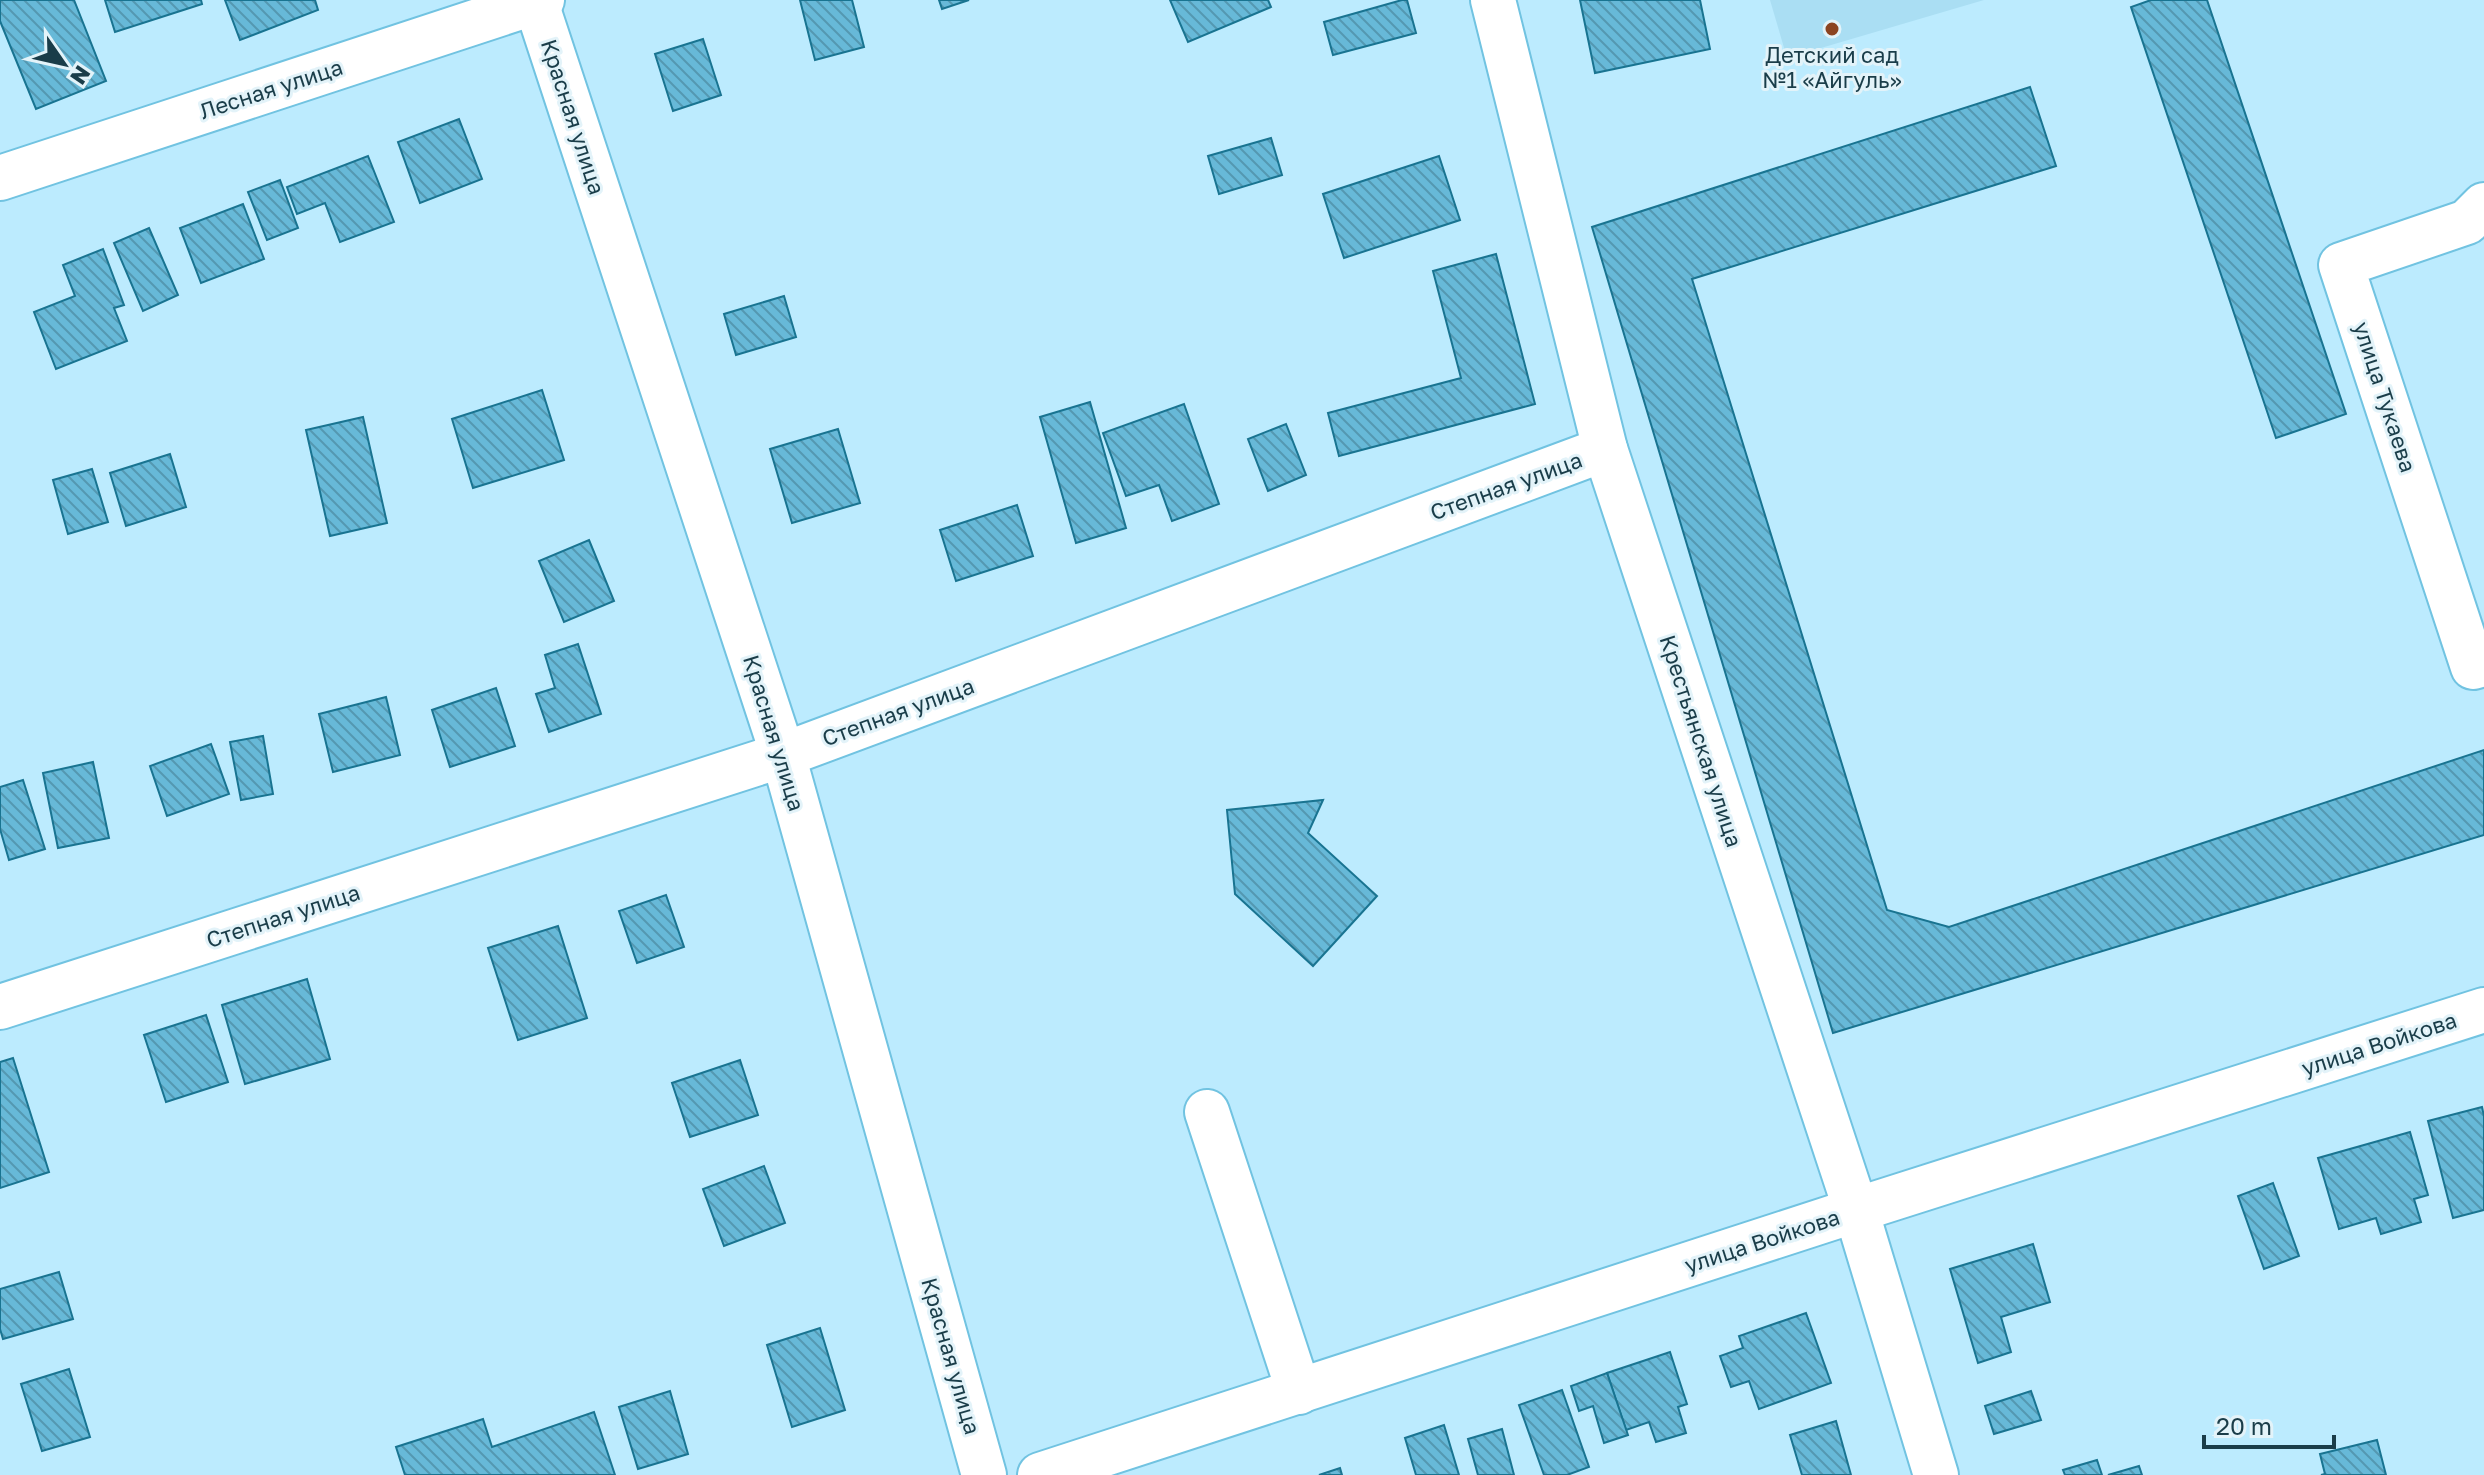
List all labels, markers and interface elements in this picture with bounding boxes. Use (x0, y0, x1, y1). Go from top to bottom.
marker: Детский сад №1 «Айгуль» (1823, 20, 1841, 38)
north arrow (24, 24, 104, 104)
street label: Красная улица (536, 36, 611, 198)
place label: Детский сад №1 «Айгуль» (1762, 41, 1902, 93)
street label: Лесная улица (196, 53, 346, 124)
text: N (65, 61, 97, 90)
street label: улица Тукаева (2348, 318, 2423, 476)
street label: Степная улица (1426, 446, 1586, 526)
street label: Крестьянская улица (1654, 631, 1749, 850)
street label: Красная улица (738, 652, 811, 814)
street label: Степная улица (818, 672, 978, 752)
street label: Степная улица (203, 878, 363, 953)
street label: улица Войкова (2298, 1006, 2460, 1081)
street label: улица Войкова (1681, 1203, 1843, 1278)
street label: Красная улица (916, 1274, 987, 1437)
scale bar (2204, 1399, 2334, 1449)
text: 20 m (2216, 1411, 2272, 1440)

